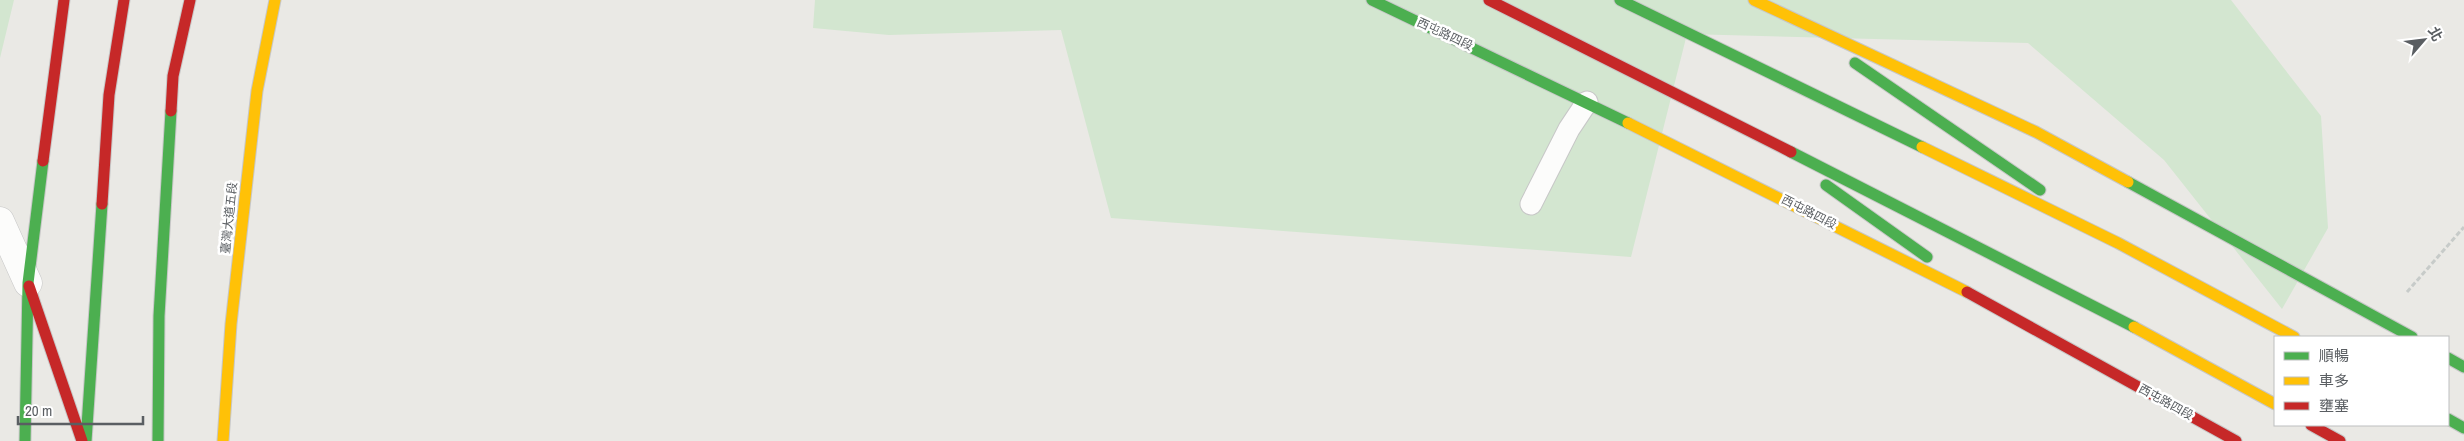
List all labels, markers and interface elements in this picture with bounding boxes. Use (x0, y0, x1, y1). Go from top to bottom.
street label: 西屯路四段 (1414, 14, 1476, 54)
north arrow (2399, 15, 2449, 65)
text: 北 (2424, 23, 2447, 44)
street label: 臺灣大道五段 (217, 181, 241, 255)
street label: 西屯路四段 (1779, 191, 1839, 233)
legend (2274, 336, 2449, 426)
text: 順暢 (2319, 345, 2349, 366)
text: 車多 (2319, 370, 2349, 391)
street label: 西屯路四段 (2136, 380, 2196, 424)
scale bar (18, 394, 142, 426)
text: 壅塞 (2319, 395, 2349, 416)
text: 20 m (25, 400, 52, 421)

